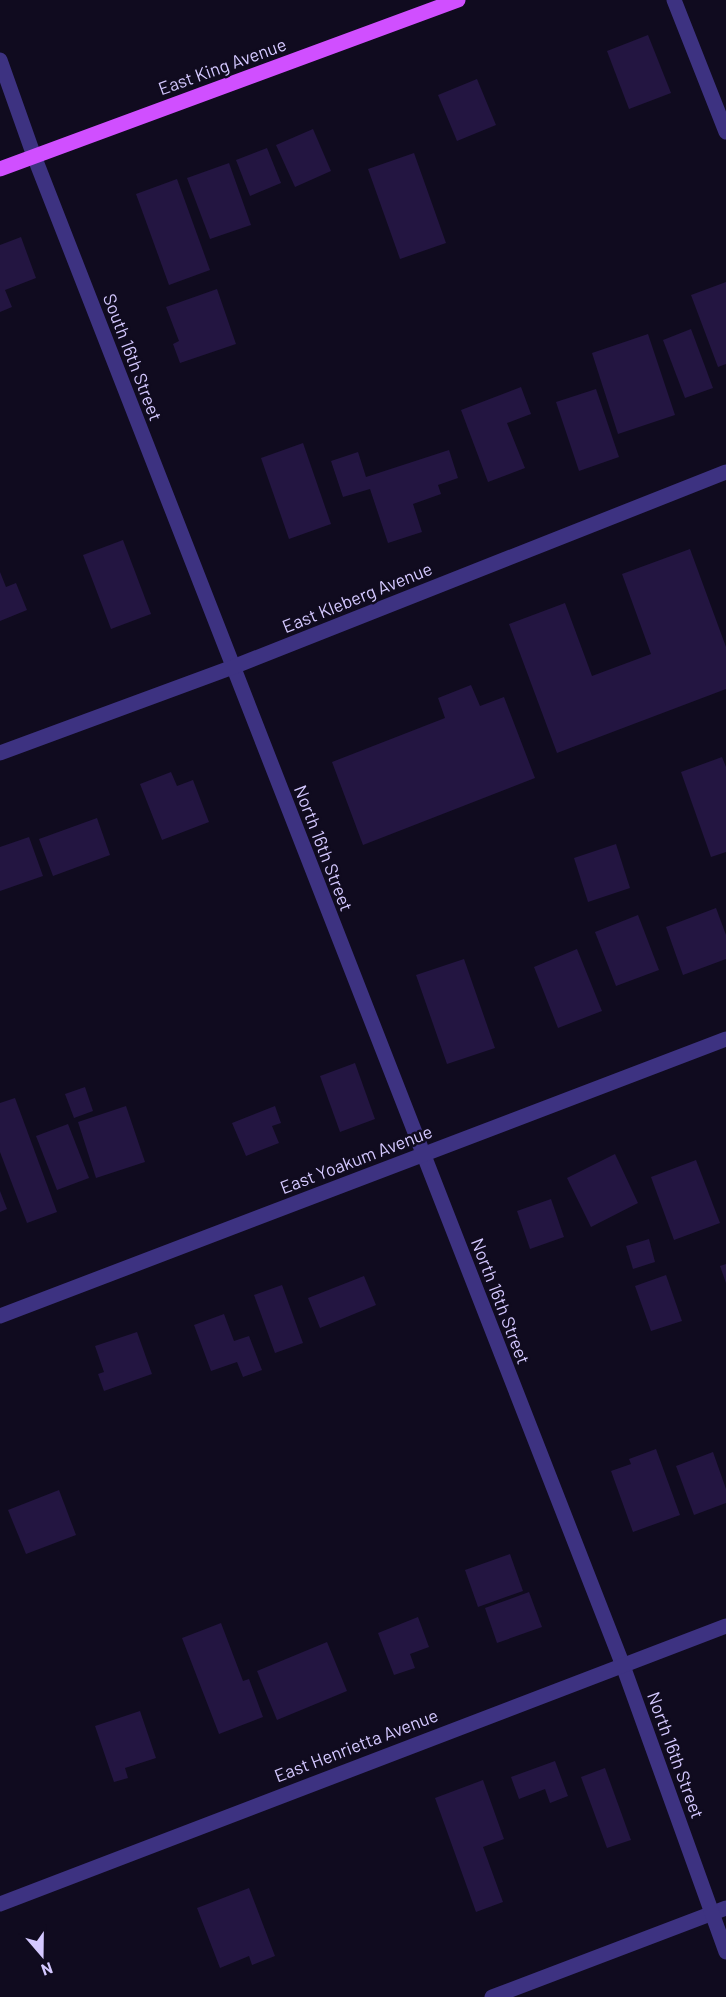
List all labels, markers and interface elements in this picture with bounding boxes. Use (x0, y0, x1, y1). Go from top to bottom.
street label: East King Avenue (155, 33, 289, 99)
street label: South 16th Street (99, 290, 167, 424)
street label: East Kleberg Avenue (279, 557, 435, 637)
street label: North 16th Street (290, 782, 358, 914)
street label: East Yoakum Avenue (277, 1120, 435, 1198)
street label: North 16th Street (467, 1235, 535, 1367)
street label: North 16th Street (643, 1689, 709, 1821)
street label: East Henrietta Avenue (271, 1704, 441, 1786)
north arrow (12, 1925, 72, 1985)
text: N (39, 1959, 56, 1980)

